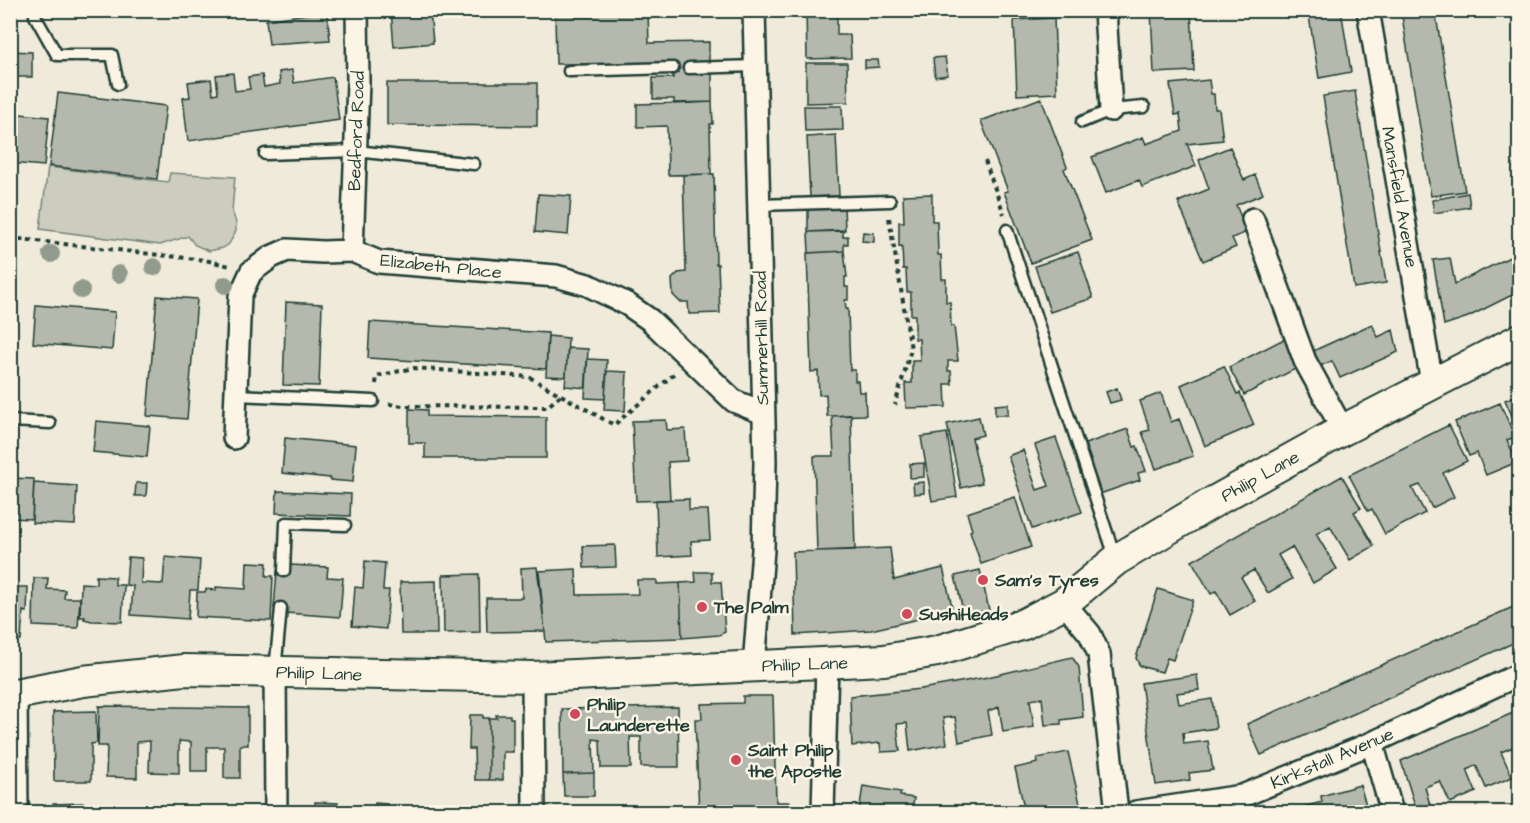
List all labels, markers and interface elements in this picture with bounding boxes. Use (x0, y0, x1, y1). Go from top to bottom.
street label: Bedford Road (342, 70, 371, 192)
street label: Mansfield Avenue (1375, 125, 1424, 270)
street label: Elizabeth Place (379, 248, 503, 285)
street label: Summerhill Road (748, 271, 775, 405)
street label: Philip Lane (1216, 444, 1304, 508)
place label: Sam's Tyres (994, 568, 1099, 594)
marker: Sam's Tyres (976, 573, 990, 587)
place label: The Palm (713, 595, 790, 620)
marker: The Palm (695, 600, 709, 614)
place label: SushiHeads (918, 602, 1008, 627)
marker: SushiHeads (900, 607, 914, 621)
street label: Philip Lane (761, 650, 849, 678)
street label: Philip Lane (275, 660, 363, 688)
place label: Philip Launderette (587, 692, 690, 738)
marker: Philip Launderette (568, 707, 582, 721)
street label: Kirkstall Avenue (1267, 721, 1398, 796)
place label: Saint Philip the Apostle (747, 738, 842, 784)
marker: Saint Philip the Apostle (729, 753, 743, 767)

